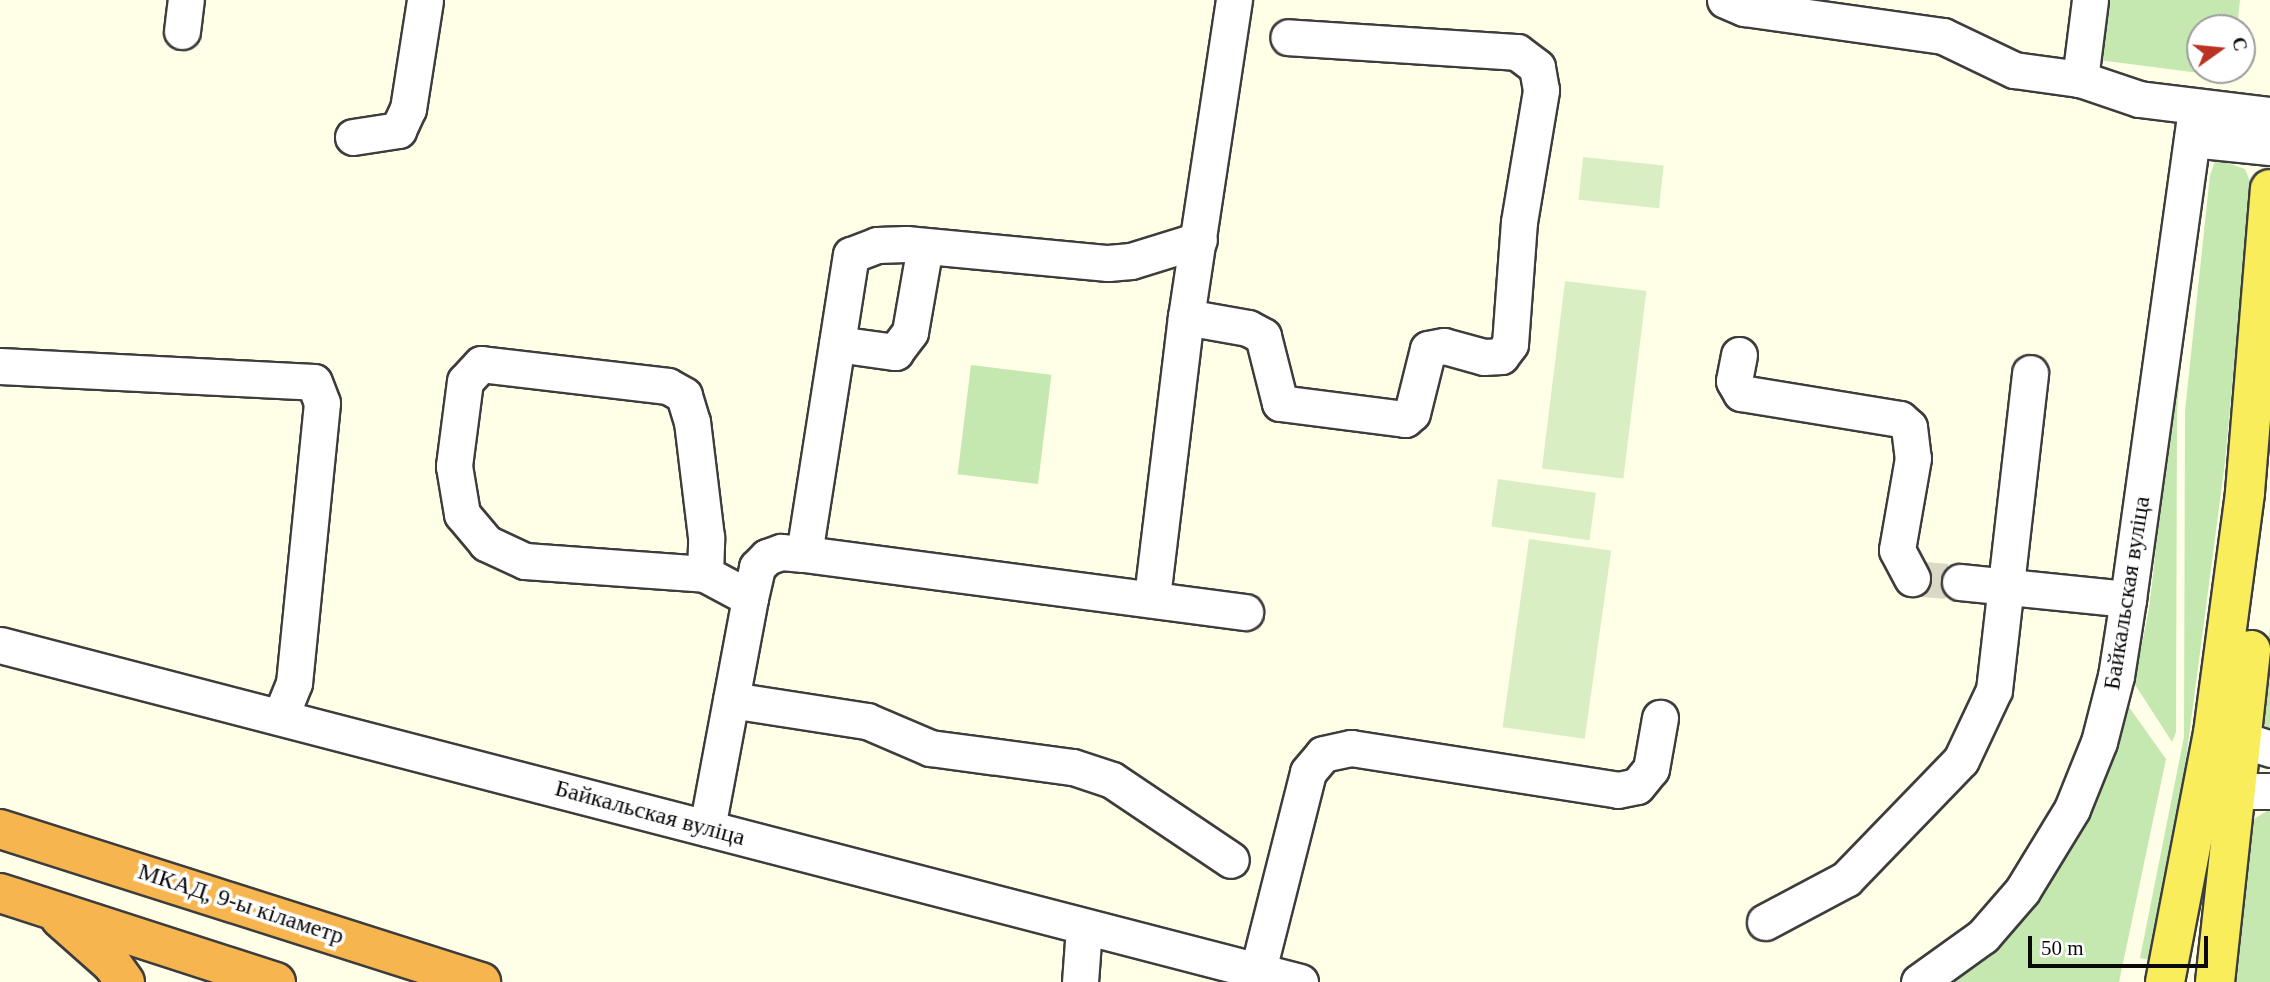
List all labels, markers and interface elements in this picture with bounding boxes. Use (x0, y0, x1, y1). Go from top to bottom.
north arrow (2186, 14, 2256, 84)
text: С (2228, 35, 2252, 53)
street label: Байкальская вуліца (2097, 494, 2157, 692)
street label: Байкальская вуліца (552, 774, 748, 852)
street label: МКАД, 9-ы кіламетр (134, 857, 348, 951)
scale bar (2032, 922, 2212, 966)
text: 50 m (2041, 936, 2084, 960)

